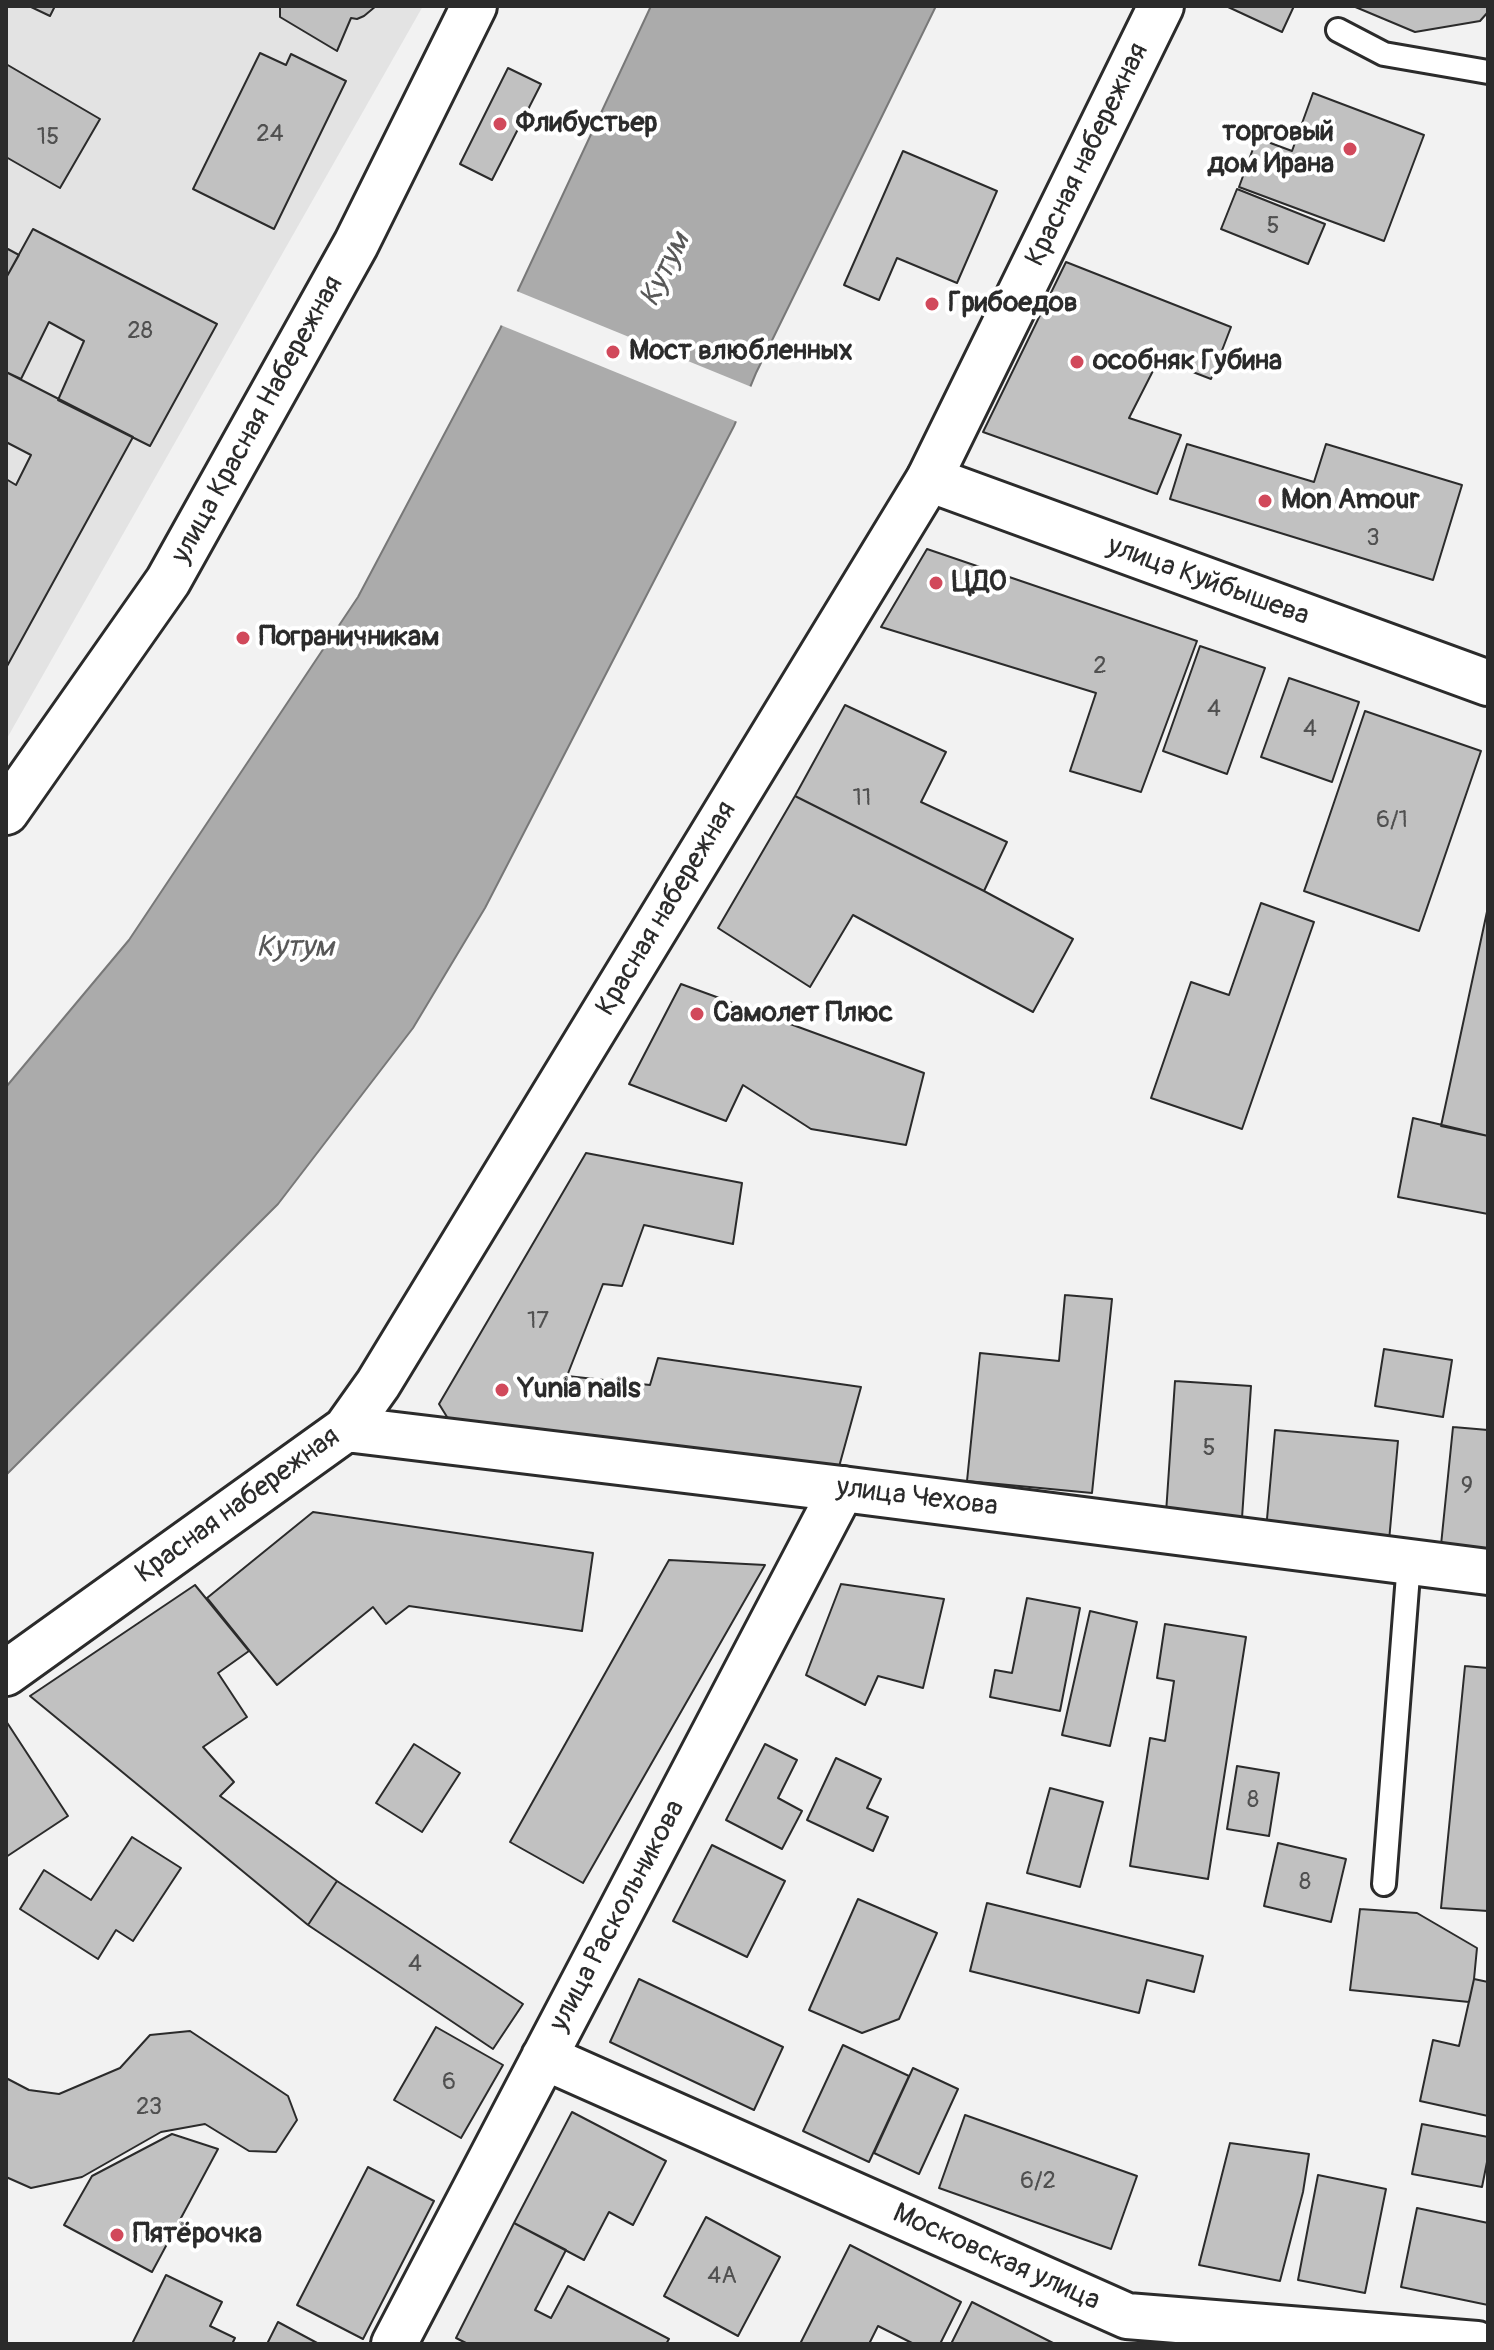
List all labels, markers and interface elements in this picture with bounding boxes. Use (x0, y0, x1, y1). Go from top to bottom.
street label: Красная набережная (1019, 38, 1157, 272)
place label: Флибустьер (516, 107, 658, 141)
marker: Флибустьер (491, 115, 509, 133)
place label: торговый дом Ирана (1208, 116, 1334, 182)
house number: 24 (256, 121, 284, 149)
house number: 15 (37, 124, 59, 152)
marker: торговый дом Ирана (1341, 140, 1359, 158)
house number: 5 (1266, 213, 1280, 241)
water label: Кутум (633, 227, 699, 313)
street label: улица Красная Набережная (165, 270, 351, 570)
place label: Грибоедов (948, 287, 1078, 321)
marker: Грибоедов (923, 295, 941, 313)
house number: 28 (127, 318, 153, 346)
place label: Мост влюбленных (629, 335, 853, 369)
marker: Мост влюбленных (604, 343, 622, 361)
place label: особняк Губина (1093, 345, 1282, 379)
marker: особняк Губина (1068, 353, 1086, 371)
place label: Mon Amour (1281, 484, 1419, 518)
marker: Mon Amour (1256, 492, 1274, 510)
house number: 3 (1366, 525, 1380, 553)
street label: улица Куйбышева (1103, 530, 1313, 634)
place label: ЦДО (952, 566, 1006, 600)
marker: ЦДО (927, 574, 945, 592)
place label: Пограничникам (259, 621, 440, 655)
marker: Пограничникам (234, 629, 252, 647)
house number: 2 (1093, 653, 1107, 681)
house number: 4 (1207, 696, 1221, 724)
house number: 4 (1303, 716, 1317, 744)
house number: 11 (853, 785, 871, 813)
street label: Красная набережная (590, 796, 744, 1022)
house number: 6/1 (1376, 807, 1408, 835)
water label: Кутум (256, 930, 334, 966)
place label: Самолет Плюс (713, 997, 893, 1031)
marker: Самолет Плюс (688, 1005, 706, 1023)
house number: 17 (527, 1308, 549, 1336)
place label: Yunia nails (518, 1373, 640, 1407)
marker: Yunia nails (493, 1381, 511, 1399)
street label: Красная набережная (129, 1421, 347, 1591)
house number: 5 (1202, 1435, 1216, 1463)
street label: улица Чехова (834, 1471, 1000, 1525)
house number: 9 (1461, 1473, 1473, 1501)
house number: 8 (1247, 1787, 1259, 1815)
street label: улица Раскольникова (543, 1795, 693, 2037)
house number: 8 (1299, 1869, 1311, 1897)
house number: 4 (408, 1951, 422, 1979)
house number: 6 (442, 2069, 456, 2097)
house number: 23 (136, 2094, 162, 2122)
house number: 6/2 (1020, 2168, 1056, 2196)
street label: Московская улица (887, 2197, 1105, 2319)
place label: Пятёрочка (133, 2218, 262, 2252)
marker: Пятёрочка (108, 2226, 126, 2244)
house number: 4А (707, 2263, 737, 2291)

